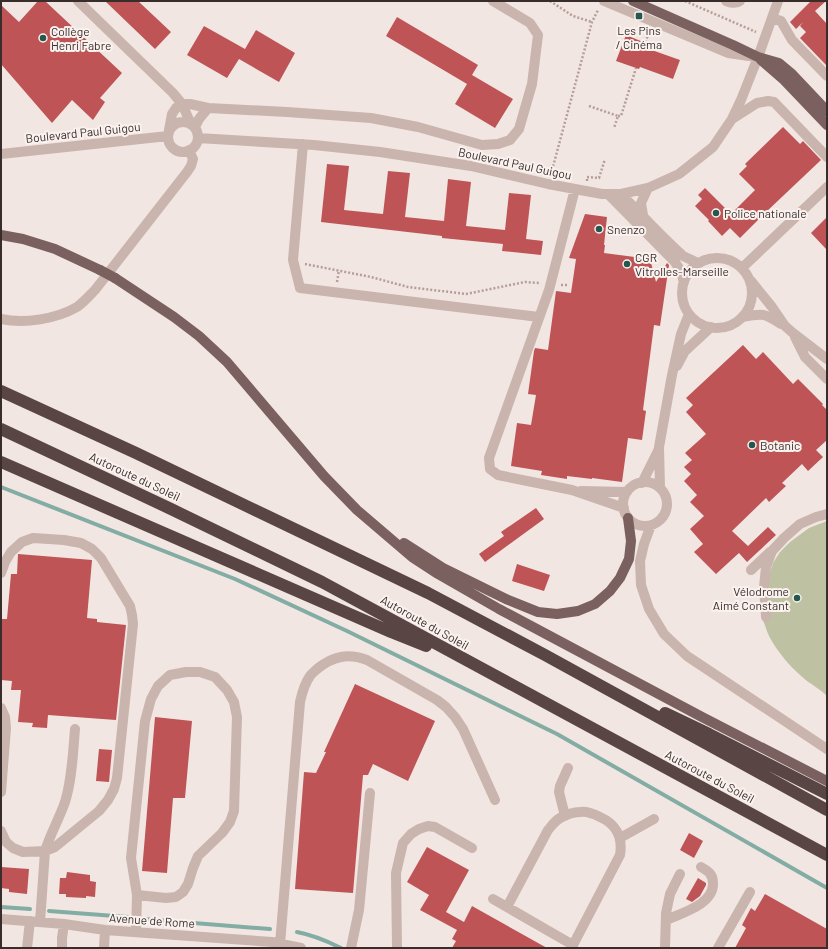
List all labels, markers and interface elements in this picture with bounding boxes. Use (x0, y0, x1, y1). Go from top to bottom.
marker: Les Pins / Cinéma (634, 11, 644, 21)
place label: Les Pins / Cinéma (616, 23, 662, 51)
place label: Collège Henri Fabre (51, 24, 111, 52)
marker: Collège Henri Fabre (38, 33, 48, 43)
street label: Boulevard Paul Guigou (25, 119, 141, 145)
street label: Boulevard Paul Guigou (457, 144, 573, 182)
place label: Police nationale (724, 206, 807, 220)
marker: Police nationale (711, 208, 721, 218)
place label: Snenzo (607, 222, 645, 236)
marker: Snenzo (594, 224, 604, 234)
place label: CGR Vitrolles-Marseille (635, 250, 729, 278)
marker: CGR Vitrolles-Marseille (622, 259, 632, 269)
place label: Botanic (760, 438, 800, 452)
marker: Botanic (747, 440, 757, 450)
street label: Autoroute du Soleil (87, 449, 183, 503)
place label: Vélodrome Aimé Constant (713, 584, 789, 612)
street label: Autoroute du Soleil (378, 592, 472, 652)
marker: Vélodrome Aimé Constant (792, 593, 802, 603)
street label: Autoroute du Soleil (663, 747, 757, 805)
street label: Avenue de Rome (109, 910, 195, 930)

